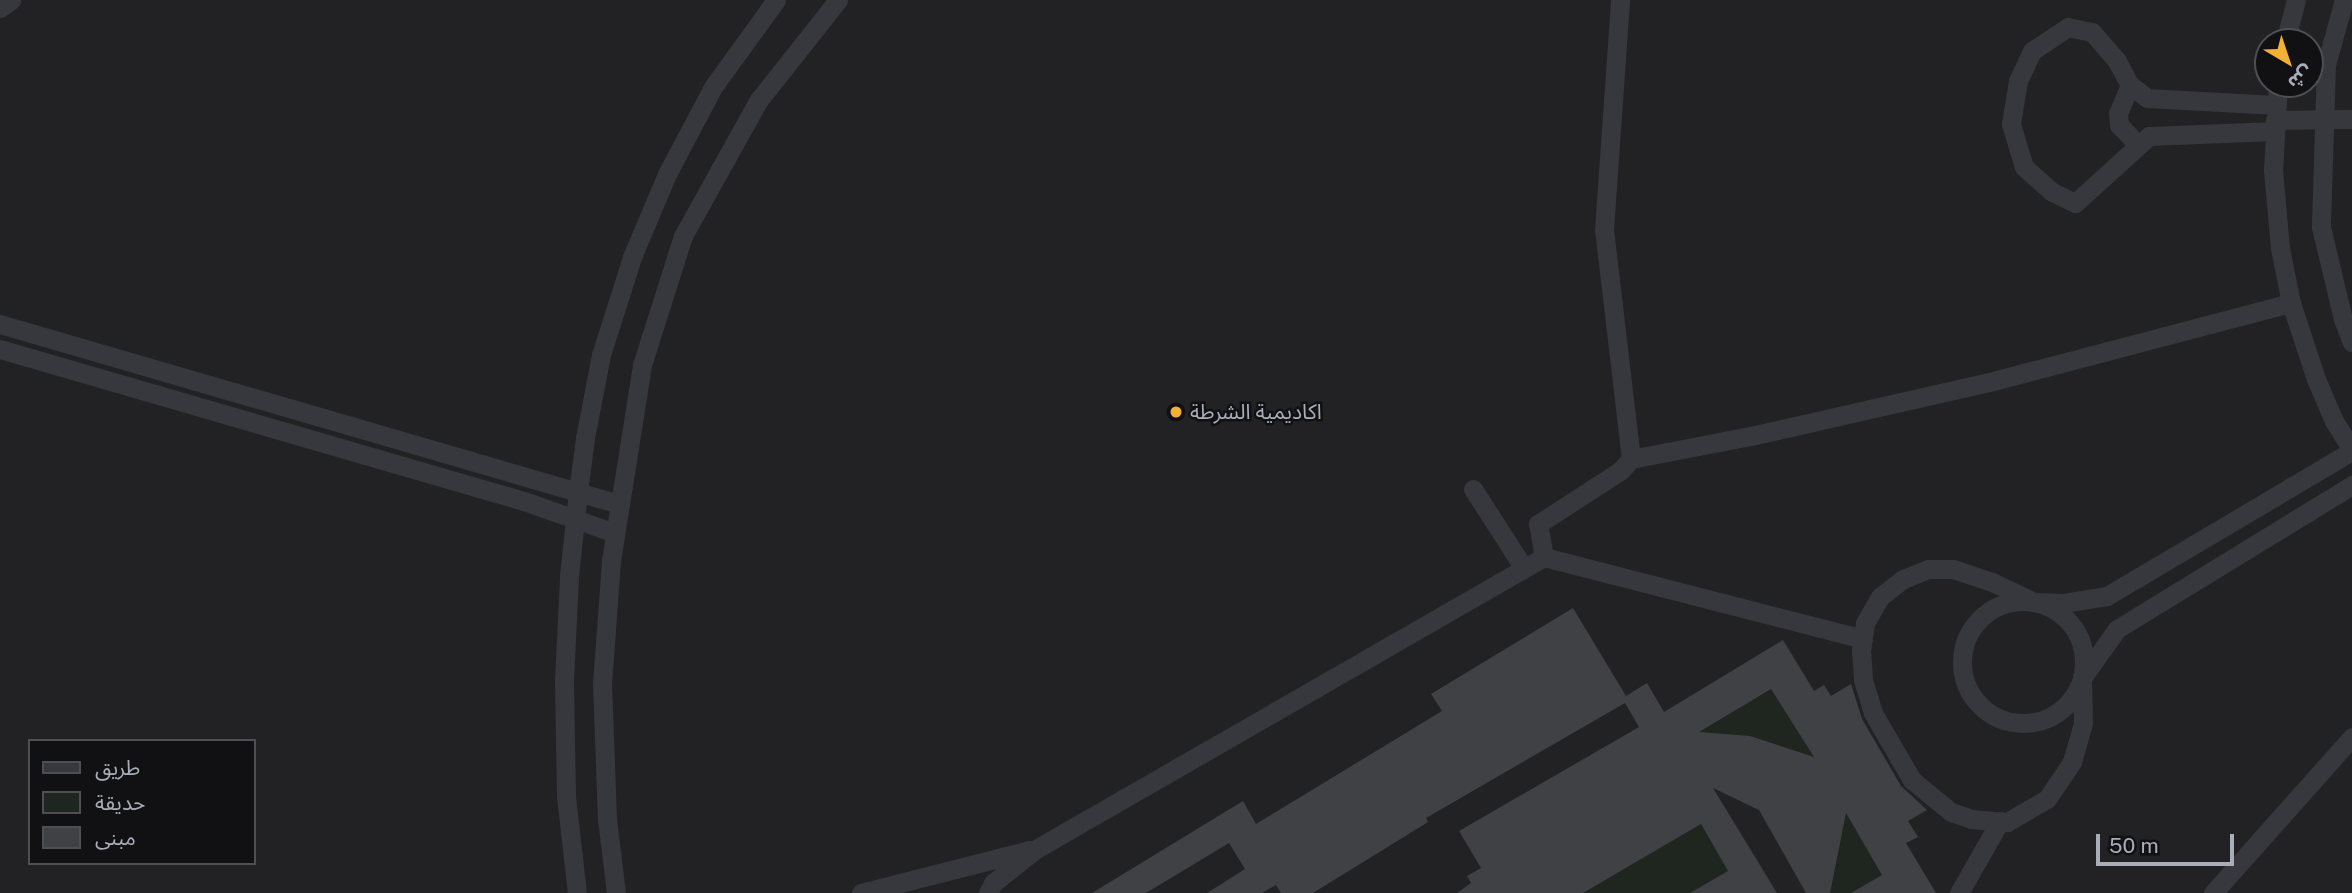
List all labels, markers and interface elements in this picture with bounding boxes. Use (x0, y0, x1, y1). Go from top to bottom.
north arrow (2254, 28, 2324, 98)
text: ش (2284, 61, 2318, 95)
place label: اكاديمية الشرطة (1190, 399, 1322, 425)
marker: اكاديمية الشرطة (1168, 404, 1184, 420)
legend (28, 739, 256, 865)
text: طريق (95, 755, 140, 780)
text: حديقة (95, 790, 145, 815)
scale bar (2100, 820, 2238, 864)
text: مبنى (95, 825, 136, 850)
text: 50 m (2109, 833, 2159, 858)

